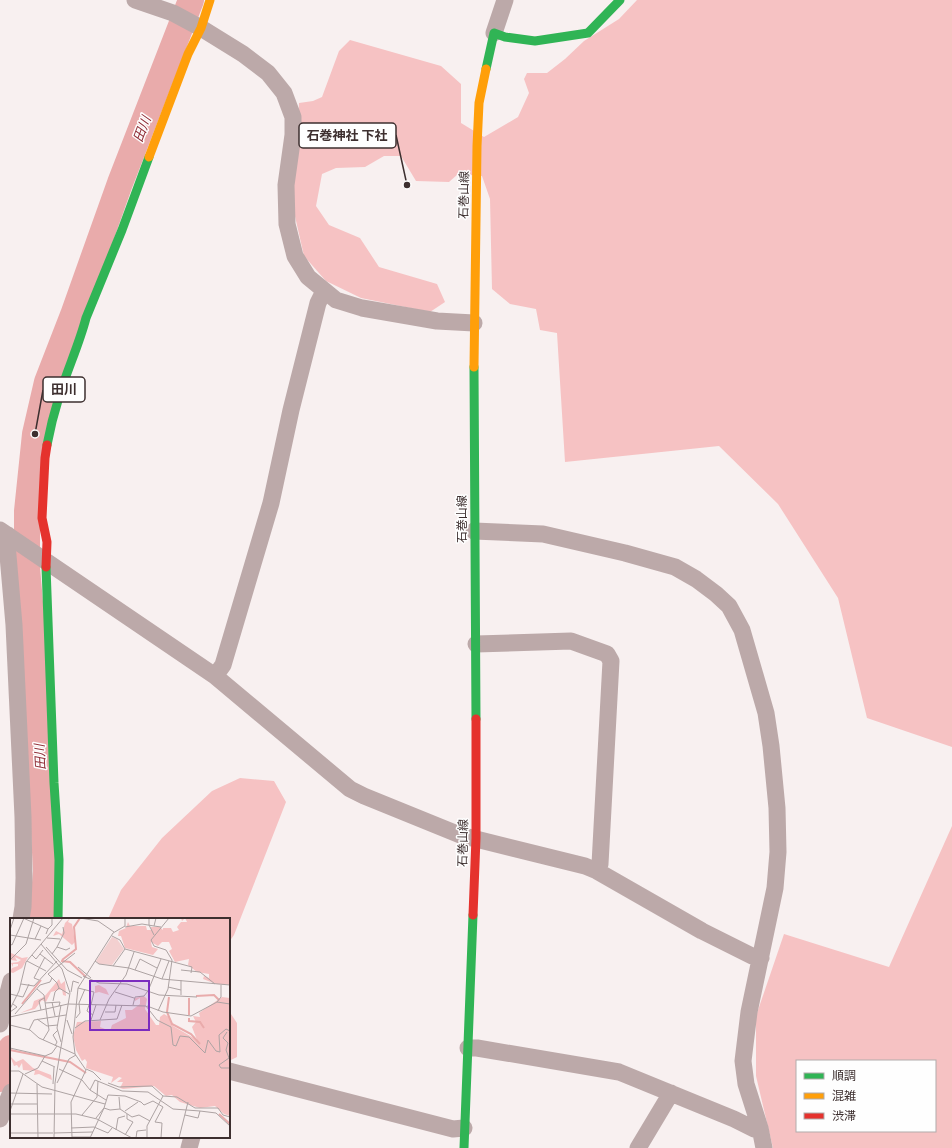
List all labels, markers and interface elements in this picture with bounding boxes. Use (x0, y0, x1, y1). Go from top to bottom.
water label: 田川 (129, 112, 155, 144)
callout: 石巻神社 下社 (299, 123, 396, 148)
text: 石巻神社 下社 (307, 127, 387, 144)
street label: 石巻山線 (456, 171, 472, 219)
callout: 田川 (43, 377, 85, 402)
text: 田川 (51, 381, 77, 398)
street label: 石巻山線 (454, 495, 470, 543)
water label: 田川 (31, 742, 49, 770)
street label: 石巻山線 (455, 819, 471, 867)
inset map (10, 918, 230, 1138)
legend (796, 1060, 936, 1132)
text: 順調 (832, 1068, 856, 1084)
text: 混雑 (832, 1088, 856, 1104)
text: 渋滞 (832, 1108, 856, 1124)

